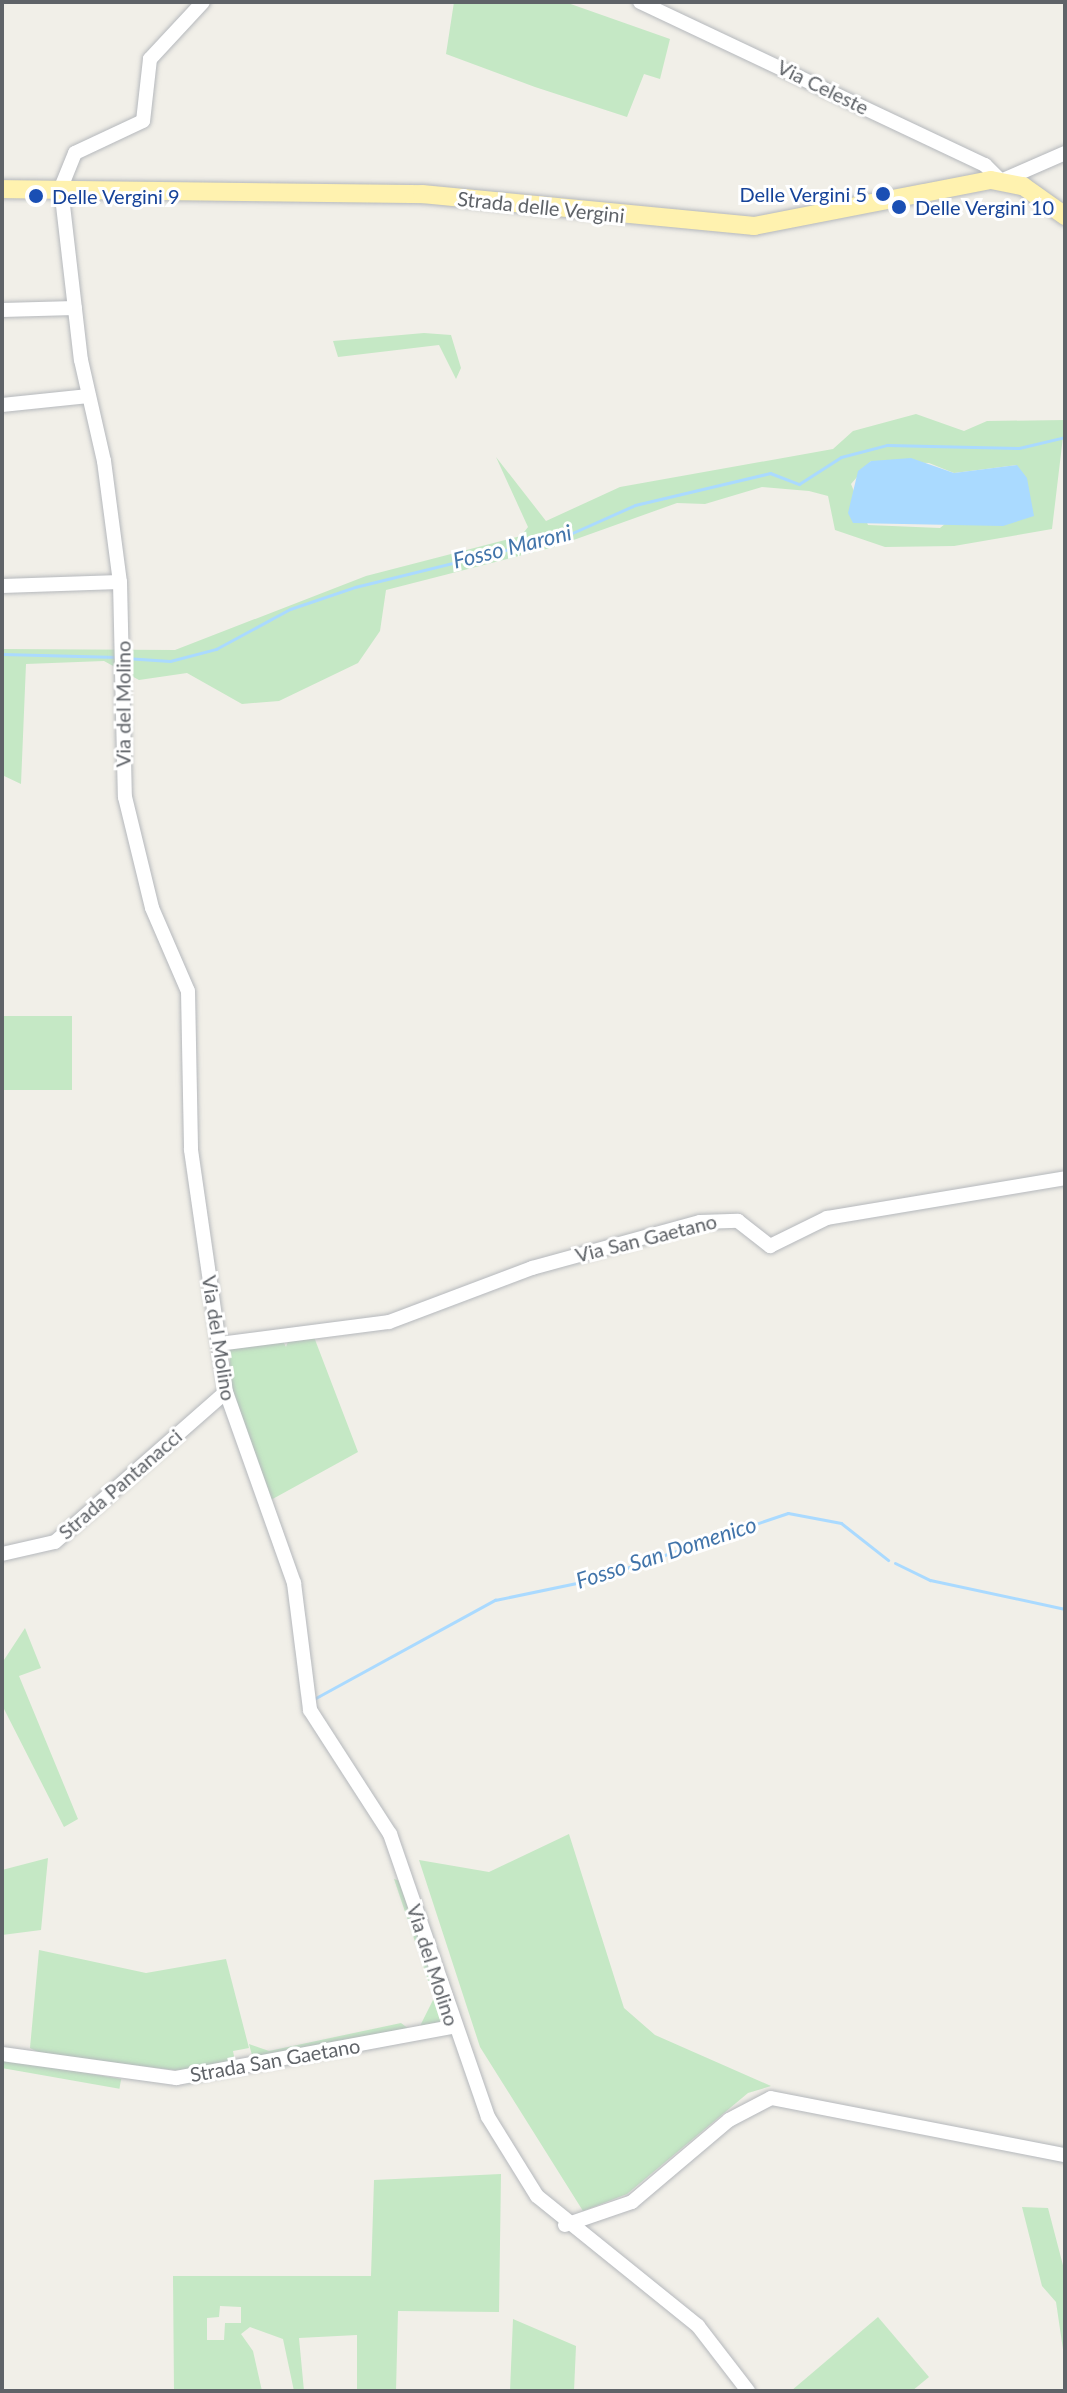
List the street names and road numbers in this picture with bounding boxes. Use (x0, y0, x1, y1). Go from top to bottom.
street label: Via Celeste (773, 55, 873, 119)
street label: Strada delle Vergini (456, 186, 626, 228)
street label: Via del Molino (111, 641, 135, 767)
street label: Via San Gaetano (573, 1209, 719, 1267)
street label: Via del Molino (197, 1274, 241, 1402)
street label: Strada Pantanacci (53, 1424, 187, 1544)
street label: Via del Molino (402, 1901, 464, 2029)
street label: Strada San Gaetano (188, 2033, 362, 2087)

